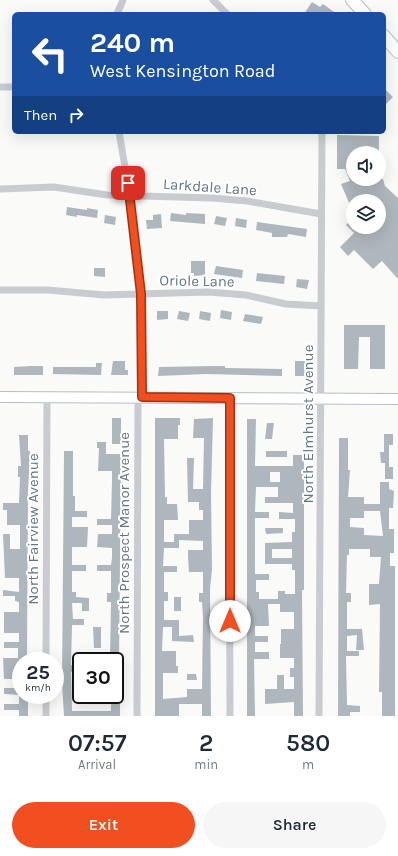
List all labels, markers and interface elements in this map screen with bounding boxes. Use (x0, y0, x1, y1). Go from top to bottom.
text: 240 m (90, 26, 175, 59)
icon: left (24, 28, 76, 80)
text: West Kensington Road (90, 60, 275, 82)
icon: right (65, 104, 87, 126)
text: Then (24, 106, 57, 124)
map controls (346, 146, 386, 234)
button: sound (346, 146, 386, 186)
pin (111, 166, 145, 200)
icon: arrive (117, 172, 139, 194)
street label: Larkdale Lane (163, 175, 257, 199)
button: layers (346, 194, 386, 234)
street label: Oriole Lane (159, 271, 235, 291)
street label: North Elmhurst Avenue (299, 345, 317, 503)
street label: North Prospect Manor Avenue (115, 432, 133, 634)
street label: North Fairview Avenue (24, 453, 42, 605)
position arrow (209, 600, 251, 642)
speed limit sign: 30 (72, 652, 124, 704)
text: 25 (26, 661, 50, 684)
text: km/h (25, 682, 51, 694)
text: 07:57 (68, 729, 126, 757)
text: 2 (199, 729, 213, 757)
text: 580 (286, 729, 330, 757)
text: Arrival (78, 757, 116, 772)
text: min (194, 757, 218, 772)
text: m (302, 757, 314, 772)
button: Exit (12, 802, 195, 848)
button: Share (203, 802, 386, 848)

